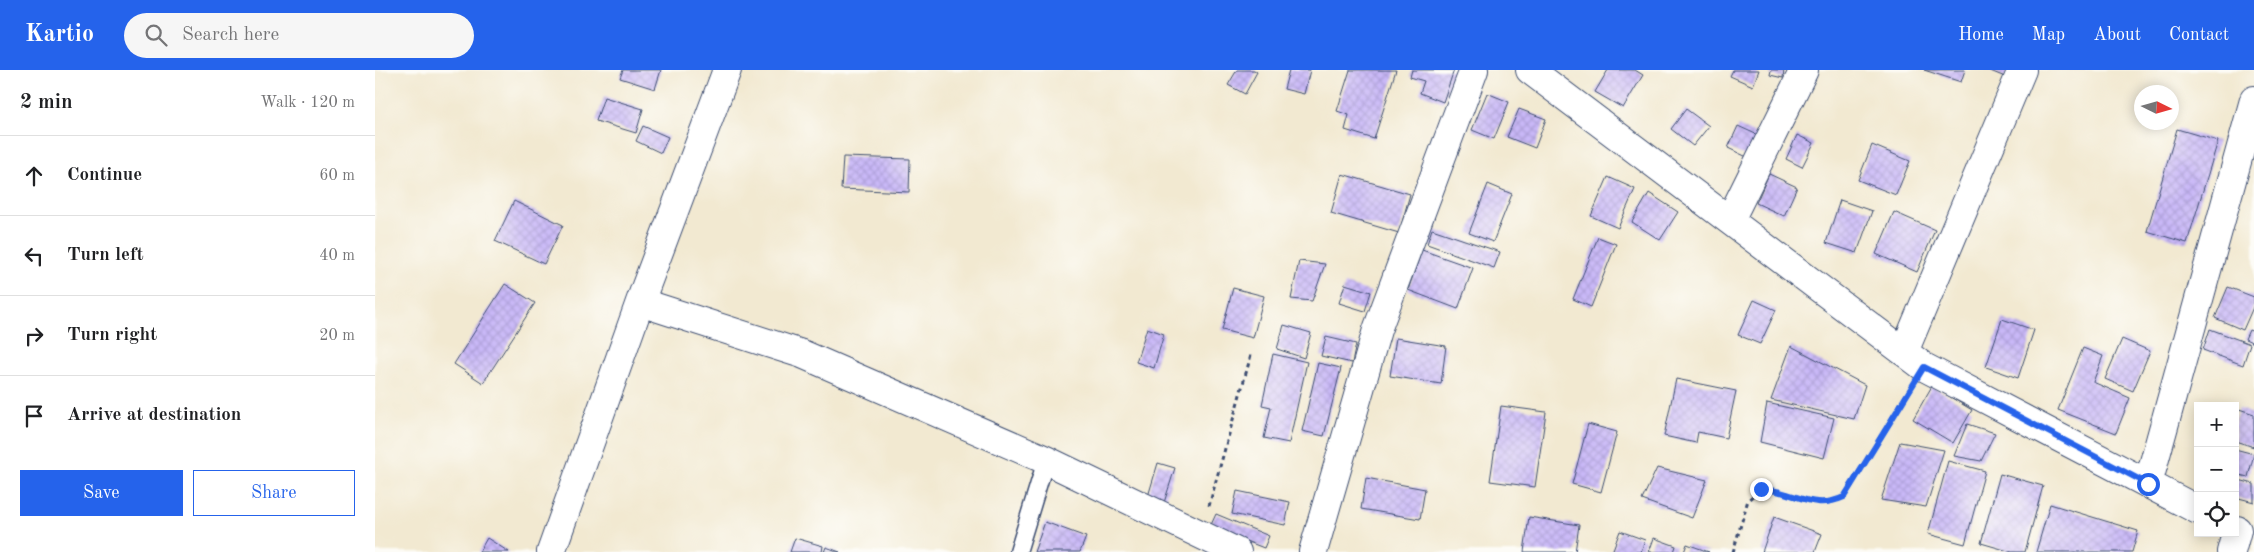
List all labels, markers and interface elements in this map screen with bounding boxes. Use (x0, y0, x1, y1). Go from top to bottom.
search box (124, 13, 474, 58)
icon: search (142, 21, 170, 49)
text: Kartio (25, 23, 94, 47)
text: Search here (182, 26, 279, 45)
text: Home (1958, 26, 2004, 44)
text: Map (2032, 26, 2065, 44)
text: About (2093, 26, 2141, 44)
text: Contact (2169, 26, 2229, 44)
north arrow (2134, 85, 2179, 130)
text: 2 min (20, 92, 73, 113)
text: Walk · 120 m (260, 95, 355, 111)
icon: ahead (20, 162, 48, 190)
text: Continue (67, 166, 142, 185)
text: 60 m (319, 168, 355, 184)
icon: left (20, 242, 48, 270)
text: Turn left (67, 246, 144, 265)
text: 40 m (319, 248, 355, 264)
icon: right (20, 322, 48, 350)
text: Turn right (67, 326, 157, 345)
text: 20 m (319, 328, 355, 344)
icon: arrive (20, 402, 48, 430)
map controls (2194, 402, 2239, 537)
button: + (2194, 402, 2239, 447)
text: Arrive at destination (67, 406, 241, 425)
button: − (2194, 447, 2239, 492)
button: Save (20, 470, 183, 516)
button: Share (193, 470, 355, 516)
route start (2137, 473, 2160, 496)
route end (1750, 478, 1773, 501)
button: locate (2194, 492, 2239, 537)

